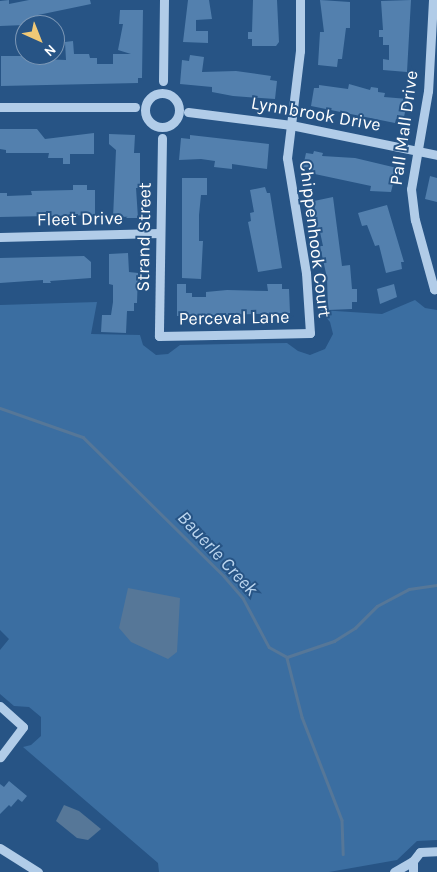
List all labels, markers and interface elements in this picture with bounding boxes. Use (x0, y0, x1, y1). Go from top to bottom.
north arrow (15, 15, 65, 65)
text: N (41, 41, 60, 60)
street label: Pall Mall Drive (385, 69, 423, 187)
street label: Lynnbrook Drive (249, 92, 383, 136)
street label: Chippenhook Court (295, 159, 335, 319)
street label: Strand Street (132, 182, 156, 292)
street label: Fleet Drive (37, 207, 123, 231)
street label: Perceval Lane (178, 306, 290, 330)
water label: Bauerle Creek (172, 507, 262, 601)

